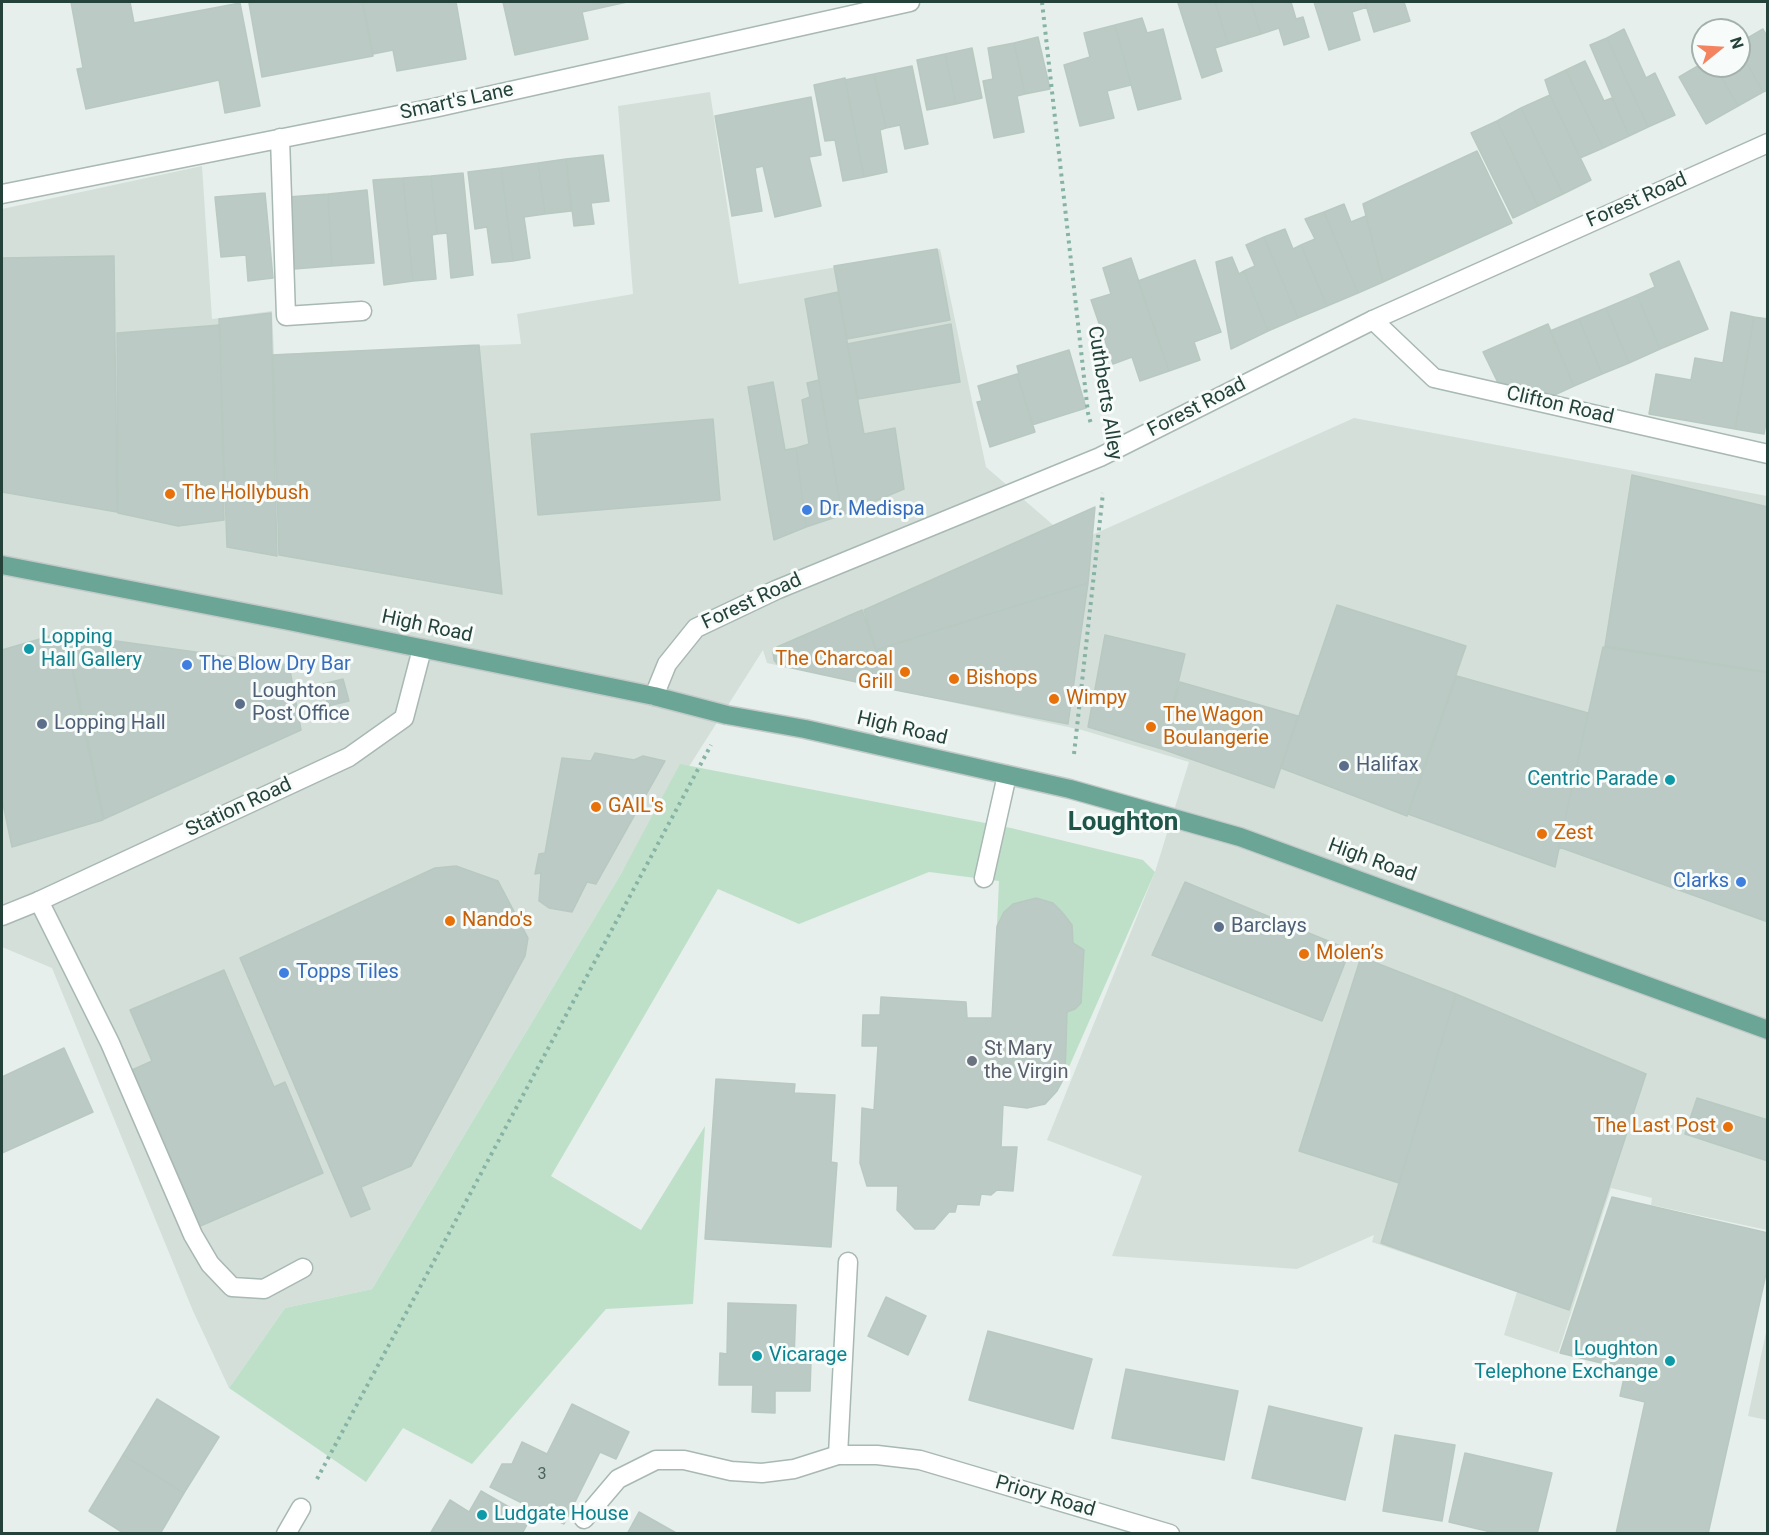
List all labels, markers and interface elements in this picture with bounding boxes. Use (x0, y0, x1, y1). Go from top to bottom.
north arrow (1691, 18, 1751, 78)
text: N (1726, 35, 1747, 51)
street label: Smart's Lane (398, 78, 516, 126)
street label: Forest Road (1583, 168, 1691, 234)
street label: Cuthberts Alley (1082, 324, 1126, 462)
street label: Forest Road (1144, 373, 1250, 443)
street label: Clifton Road (1504, 382, 1616, 430)
place label: The Hollybush (182, 482, 309, 506)
marker: The Hollybush (163, 487, 177, 501)
place label: Dr. Medispa (819, 498, 925, 522)
marker: Dr. Medispa (800, 503, 814, 517)
street label: Forest Road (698, 568, 806, 636)
street label: High Road (379, 606, 475, 648)
place label: Lopping Hall Gallery (41, 626, 142, 673)
marker: Lopping Hall Gallery (22, 642, 36, 656)
place label: The Charcoal Grill (775, 648, 893, 695)
place label: The Blow Dry Bar (199, 653, 351, 677)
marker: The Blow Dry Bar (180, 658, 194, 672)
marker: The Charcoal Grill (898, 665, 912, 679)
place label: Bishops (966, 667, 1038, 691)
marker: Bishops (947, 672, 961, 686)
place label: Loughton Post Office (252, 680, 350, 727)
place label: Wimpy (1066, 687, 1127, 711)
marker: Wimpy (1047, 692, 1061, 706)
marker: Loughton Post Office (233, 697, 247, 711)
place label: The Wagon Boulangerie (1163, 704, 1269, 751)
street label: High Road (854, 707, 950, 751)
place label: Lopping Hall (54, 712, 166, 736)
marker: Lopping Hall (35, 717, 49, 731)
marker: The Wagon Boulangerie (1144, 720, 1158, 734)
place label: Halifax (1356, 754, 1419, 778)
marker: Halifax (1337, 759, 1351, 773)
place label: Centric Parade (1527, 768, 1658, 792)
street label: Station Road (182, 773, 296, 843)
marker: Centric Parade (1663, 773, 1677, 787)
place label: GAIL's (608, 795, 664, 819)
marker: GAIL's (589, 800, 603, 814)
district label: Loughton (1068, 807, 1178, 839)
place label: Zest (1554, 822, 1593, 846)
marker: Zest (1535, 827, 1549, 841)
street label: High Road (1325, 834, 1419, 888)
place label: Clarks (1673, 870, 1729, 894)
marker: Clarks (1734, 875, 1748, 889)
place label: Nando's (462, 909, 533, 933)
marker: Nando's (443, 914, 457, 928)
place label: Barclays (1231, 915, 1307, 939)
marker: Barclays (1212, 920, 1226, 934)
place label: Molen’s (1316, 942, 1384, 966)
marker: Molen’s (1297, 947, 1311, 961)
place label: Topps Tiles (296, 961, 399, 985)
marker: Topps Tiles (277, 966, 291, 980)
place label: St Mary the Virgin (984, 1038, 1068, 1085)
marker: St Mary the Virgin (965, 1054, 979, 1068)
place label: The Last Post (1593, 1115, 1716, 1139)
marker: The Last Post (1721, 1120, 1735, 1134)
place label: Loughton Telephone Exchange (1474, 1338, 1658, 1385)
place label: Vicarage (769, 1344, 847, 1368)
marker: Vicarage (750, 1349, 764, 1363)
marker: Loughton Telephone Exchange (1663, 1354, 1677, 1368)
house number: 3 (538, 1465, 546, 1485)
street label: Priory Road (992, 1471, 1098, 1523)
place label: Ludgate House (494, 1503, 628, 1527)
marker: Ludgate House (475, 1508, 489, 1522)

